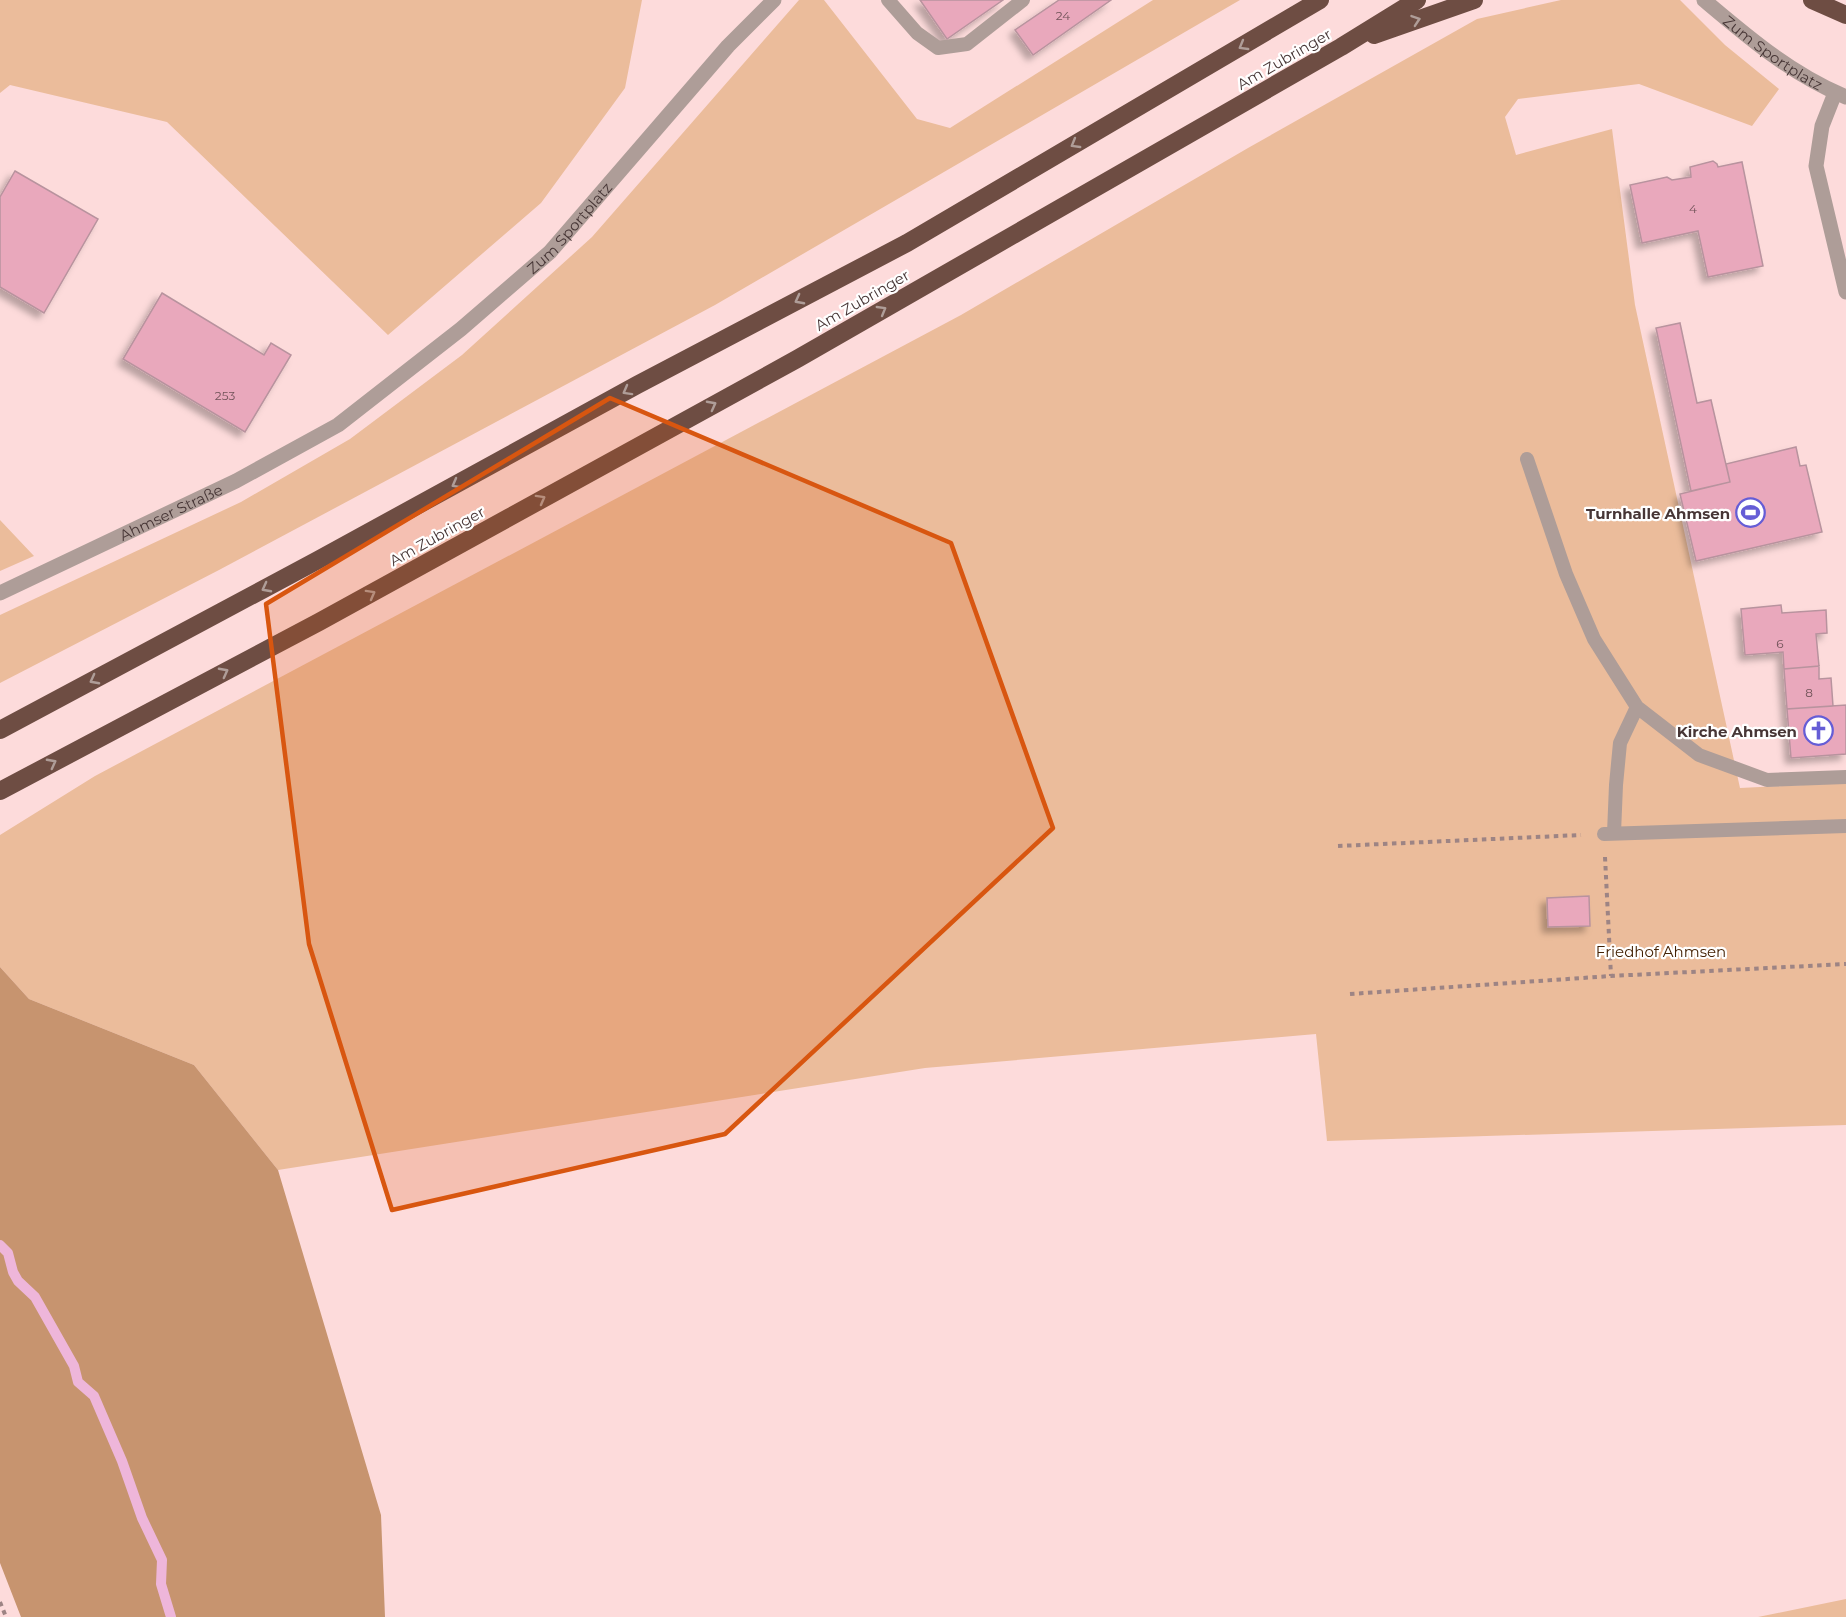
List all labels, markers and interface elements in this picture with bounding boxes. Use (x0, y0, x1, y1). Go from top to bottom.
house number: 24 (1056, 8, 1070, 23)
street label: Zum Sportplatz (1720, 11, 1826, 94)
one-way arrow (1410, 15, 1421, 28)
street label: Am Zubringer (1233, 24, 1335, 94)
one-way arrow (1239, 38, 1249, 50)
one-way arrow (1071, 137, 1081, 149)
street label: Zum Sportplatz (523, 178, 616, 278)
house number: 4 (1689, 201, 1697, 216)
street label: Am Zubringer (811, 265, 913, 335)
one-way arrow (795, 292, 806, 304)
one-way arrow (876, 306, 886, 317)
one-way arrow (623, 384, 633, 395)
house number: 253 (215, 388, 235, 403)
one-way arrow (706, 401, 716, 412)
one-way arrow (452, 477, 462, 488)
street label: Ahmser Straße (116, 479, 225, 545)
one-way arrow (535, 495, 545, 506)
sports icon: Turnhalle Ahmsen (1735, 497, 1767, 529)
street label: Am Zubringer (386, 502, 488, 570)
place label: Turnhalle Ahmsen (1586, 504, 1730, 523)
one-way arrow (262, 581, 272, 592)
one-way arrow (364, 590, 375, 601)
house number: 6 (1776, 636, 1784, 651)
one-way arrow (218, 668, 229, 679)
one-way arrow (90, 673, 100, 684)
house number: 8 (1805, 685, 1813, 700)
church icon: Kirche Ahmsen (1802, 715, 1834, 747)
place label: Kirche Ahmsen (1677, 722, 1797, 741)
one-way arrow (45, 759, 56, 770)
park label: Friedhof Ahmsen (1596, 942, 1726, 961)

